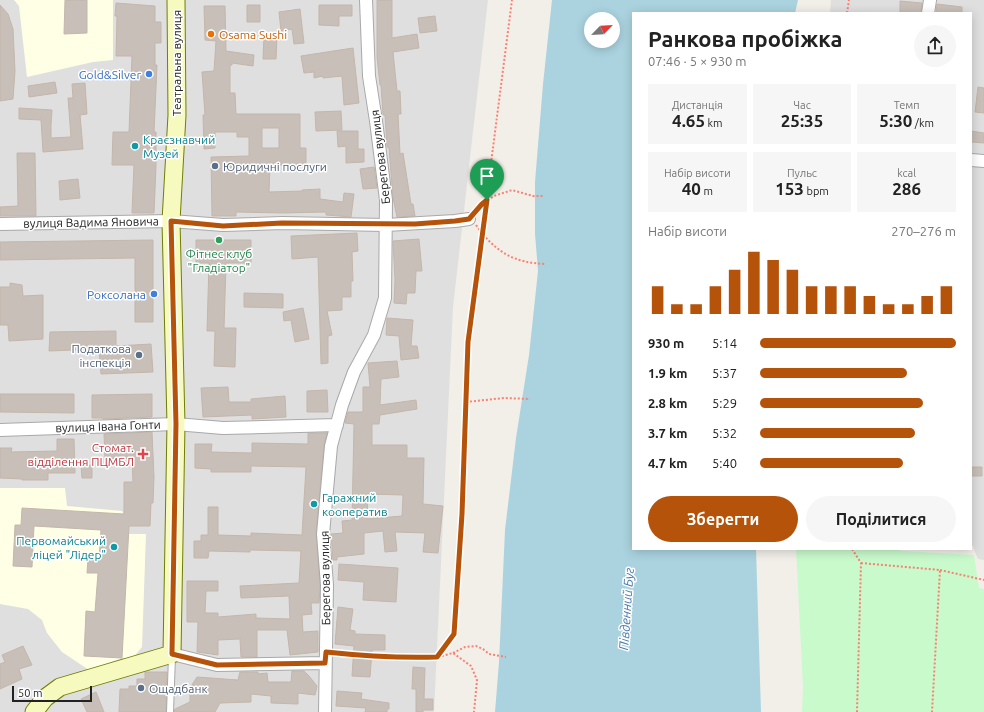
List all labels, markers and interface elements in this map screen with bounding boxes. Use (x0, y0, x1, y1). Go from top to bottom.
street label: Театральна вулиця (170, 10, 183, 116)
north arrow (584, 12, 620, 48)
map controls (584, 12, 620, 48)
button: share (914, 25, 956, 67)
text: Ранкова пробіжка (648, 26, 843, 51)
place label: Osama Sushi (219, 28, 287, 41)
marker: Osama Sushi (206, 29, 216, 39)
text: 07:46 · 5 × 930 m (648, 54, 747, 68)
place label: Gold&Silver (79, 68, 141, 81)
marker: Gold&Silver (144, 69, 154, 79)
text: Дистанція (672, 99, 723, 111)
text: Час (793, 99, 811, 111)
text: Темп (894, 99, 920, 111)
street label: Берегова вулиця (368, 109, 392, 205)
text: 4.65 (672, 111, 705, 130)
text: 25:35 (781, 111, 823, 130)
text: 5:30 (879, 111, 912, 130)
text: km (705, 117, 723, 129)
text: /km (912, 117, 934, 129)
place label: Краєзнавчий Музей (143, 133, 215, 160)
marker: Краєзнавчий Музей (130, 141, 140, 151)
pin (470, 159, 504, 200)
place label: Юридичні послуги (223, 160, 327, 173)
marker: Юридичні послуги (210, 161, 220, 171)
icon: arrive (476, 165, 498, 187)
text: Набір висоти (664, 167, 731, 179)
text: Пульс (787, 167, 817, 179)
text: kcal (897, 167, 916, 179)
text: 40 (682, 179, 701, 198)
text: 153 (775, 179, 804, 198)
text: 286 (892, 179, 921, 198)
text: m (701, 185, 713, 197)
text: bpm (804, 185, 829, 197)
street label: вулиця Вадима Яновича (23, 214, 159, 230)
text: Набір висоти (648, 224, 727, 238)
text: 270–276 m (891, 224, 956, 238)
marker: Фітнес клуб "Гладіатор" (214, 235, 224, 245)
place label: Фітнес клуб "Гладіатор" (186, 247, 252, 274)
place label: Роксолана (87, 288, 146, 301)
marker: Роксолана (149, 289, 159, 299)
text: 930 m (648, 336, 684, 350)
text: 5:14 (712, 336, 737, 350)
place label: Податкова інспекція (71, 342, 131, 369)
marker: Податкова інспекція (134, 350, 144, 360)
text: 1.9 km (648, 366, 687, 380)
text: 5:37 (712, 366, 737, 380)
text: 2.8 km (648, 396, 687, 410)
text: 5:29 (712, 396, 737, 410)
street label: вулиця Івана Гонти (55, 418, 161, 434)
text: 3.7 km (648, 426, 687, 440)
text: 5:32 (712, 426, 737, 440)
place label: Стомат. відділення ПЦМБЛ (28, 441, 134, 468)
marker: Стомат. відділення ПЦМБЛ (137, 448, 149, 460)
text: 4.7 km (648, 456, 687, 470)
text: 5:40 (712, 456, 737, 470)
place label: Гаражний кооператив (322, 491, 388, 518)
button: Зберегти (648, 496, 798, 542)
button: Поділитися (806, 496, 956, 542)
marker: Гаражний кооператив (309, 499, 319, 509)
street label: Берегова вулиця (318, 530, 332, 626)
place label: Первомайський ліцей "Лідер" (16, 534, 106, 561)
marker: Первомайський ліцей "Лідер" (109, 542, 119, 552)
water label: Південний Буг (616, 567, 636, 651)
place label: Ощадбанк (149, 682, 208, 695)
marker: Ощадбанк (136, 683, 146, 693)
scale bar (12, 684, 92, 703)
text: 50 m (18, 687, 42, 699)

